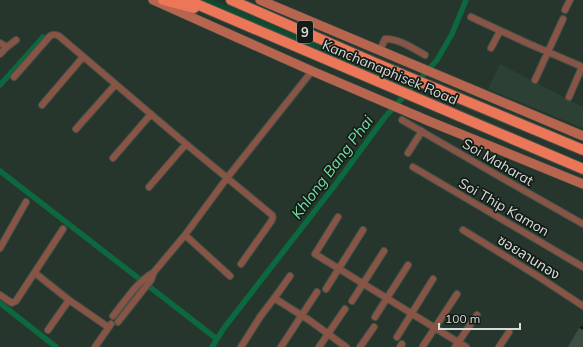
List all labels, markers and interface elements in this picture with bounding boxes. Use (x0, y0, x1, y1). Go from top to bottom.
road number: 9 (297, 21, 313, 43)
street label: Kanchanaphisek Road (320, 35, 460, 109)
water label: Khlong Bang Phai (287, 111, 377, 222)
street label: Soi Maharat (459, 134, 537, 190)
street label: Soi Thip Kamon (456, 174, 552, 240)
street label: ซอยลานทอง (494, 231, 564, 283)
scale bar (439, 305, 520, 331)
text: 100 m (445, 311, 480, 326)

